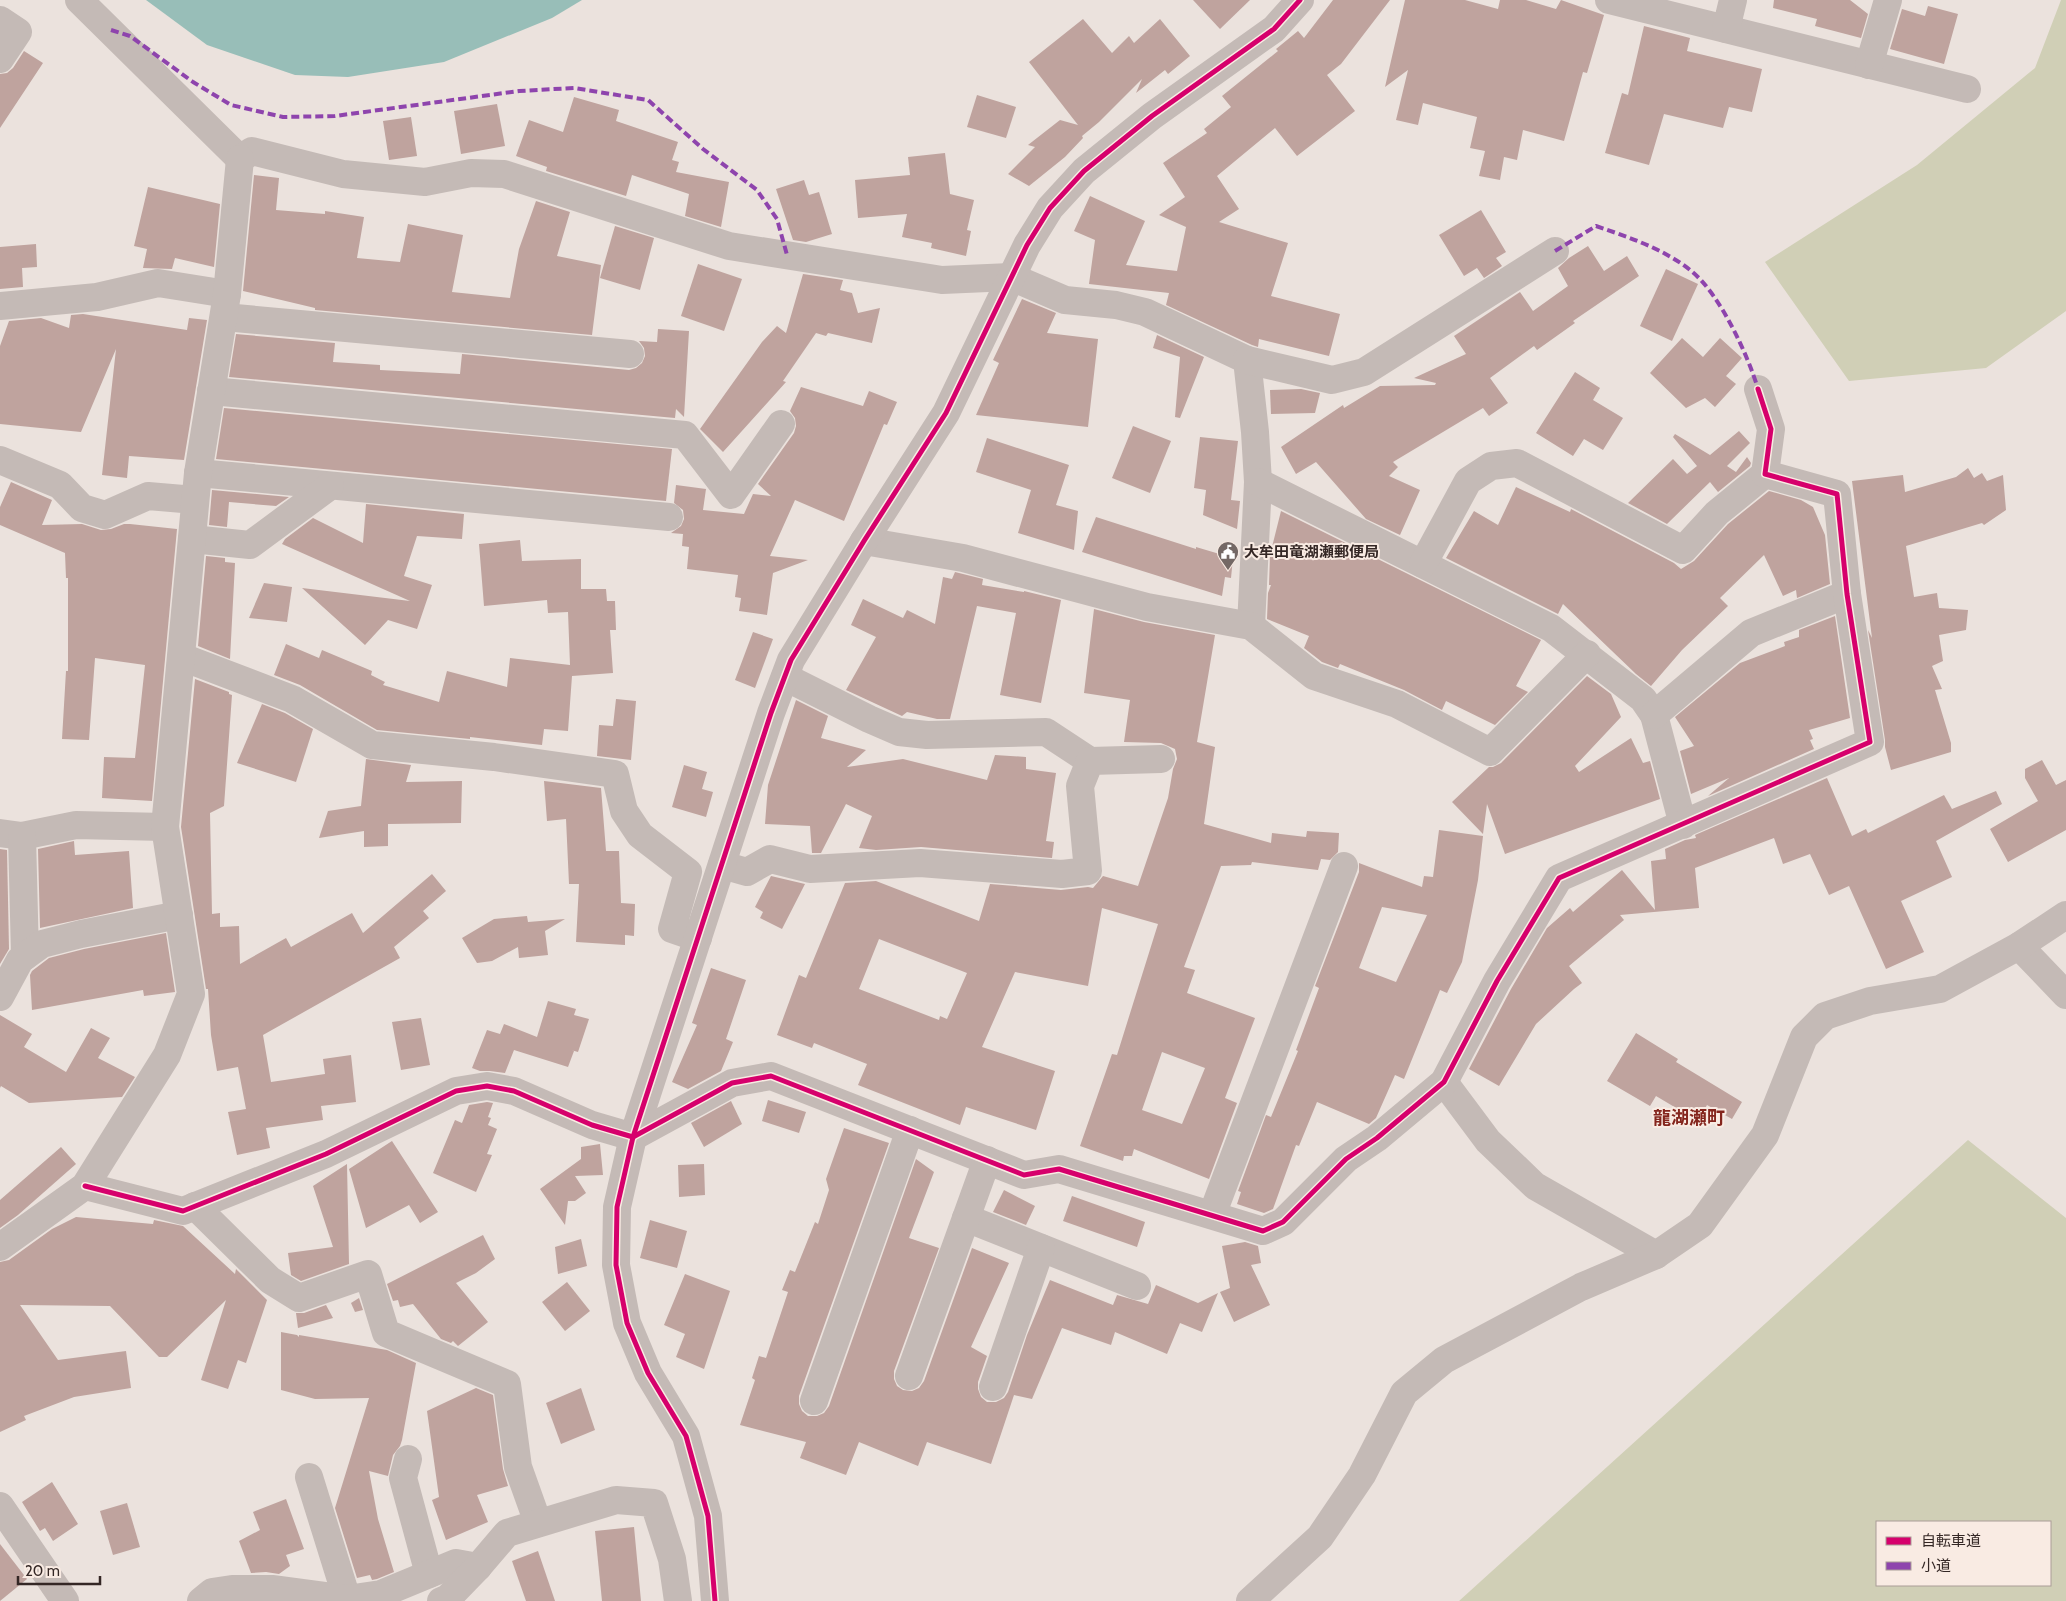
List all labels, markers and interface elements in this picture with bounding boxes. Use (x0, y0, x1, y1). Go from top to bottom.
public building icon: 大牟田竜湖瀬郵便局 (1216, 540, 1240, 571)
place label: 大牟田竜湖瀬郵便局 (1244, 543, 1379, 561)
district label: 龍湖瀬町 (1653, 1107, 1725, 1129)
legend (1876, 1521, 2051, 1586)
text: 自転車道 (1921, 1532, 1981, 1550)
scale bar (18, 1554, 100, 1586)
text: 小道 (1921, 1557, 1951, 1575)
text: 20 m (25, 1562, 60, 1580)

